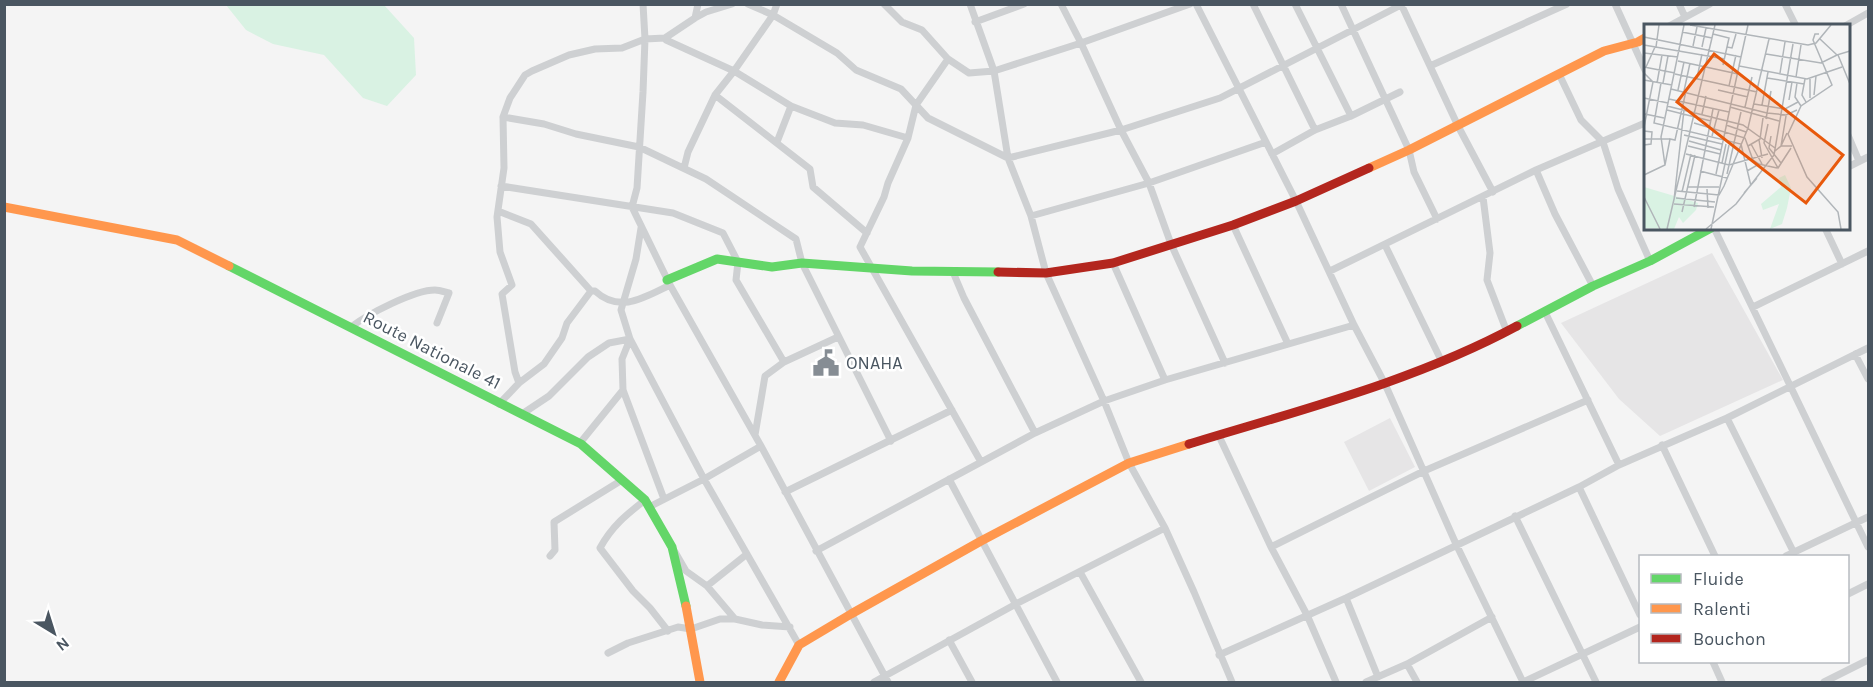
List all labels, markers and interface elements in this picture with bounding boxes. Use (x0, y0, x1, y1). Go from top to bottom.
inset map (1644, 24, 1849, 230)
street label: Route Nationale 41 (359, 306, 505, 394)
public building icon: ONAHA (811, 348, 841, 378)
place label: ONAHA (846, 352, 903, 374)
legend (1639, 555, 1849, 663)
text: Fluide (1693, 568, 1744, 590)
text: Ralenti (1693, 598, 1751, 620)
north arrow (24, 603, 84, 663)
text: Bouchon (1693, 628, 1766, 650)
text: N (53, 633, 73, 655)

